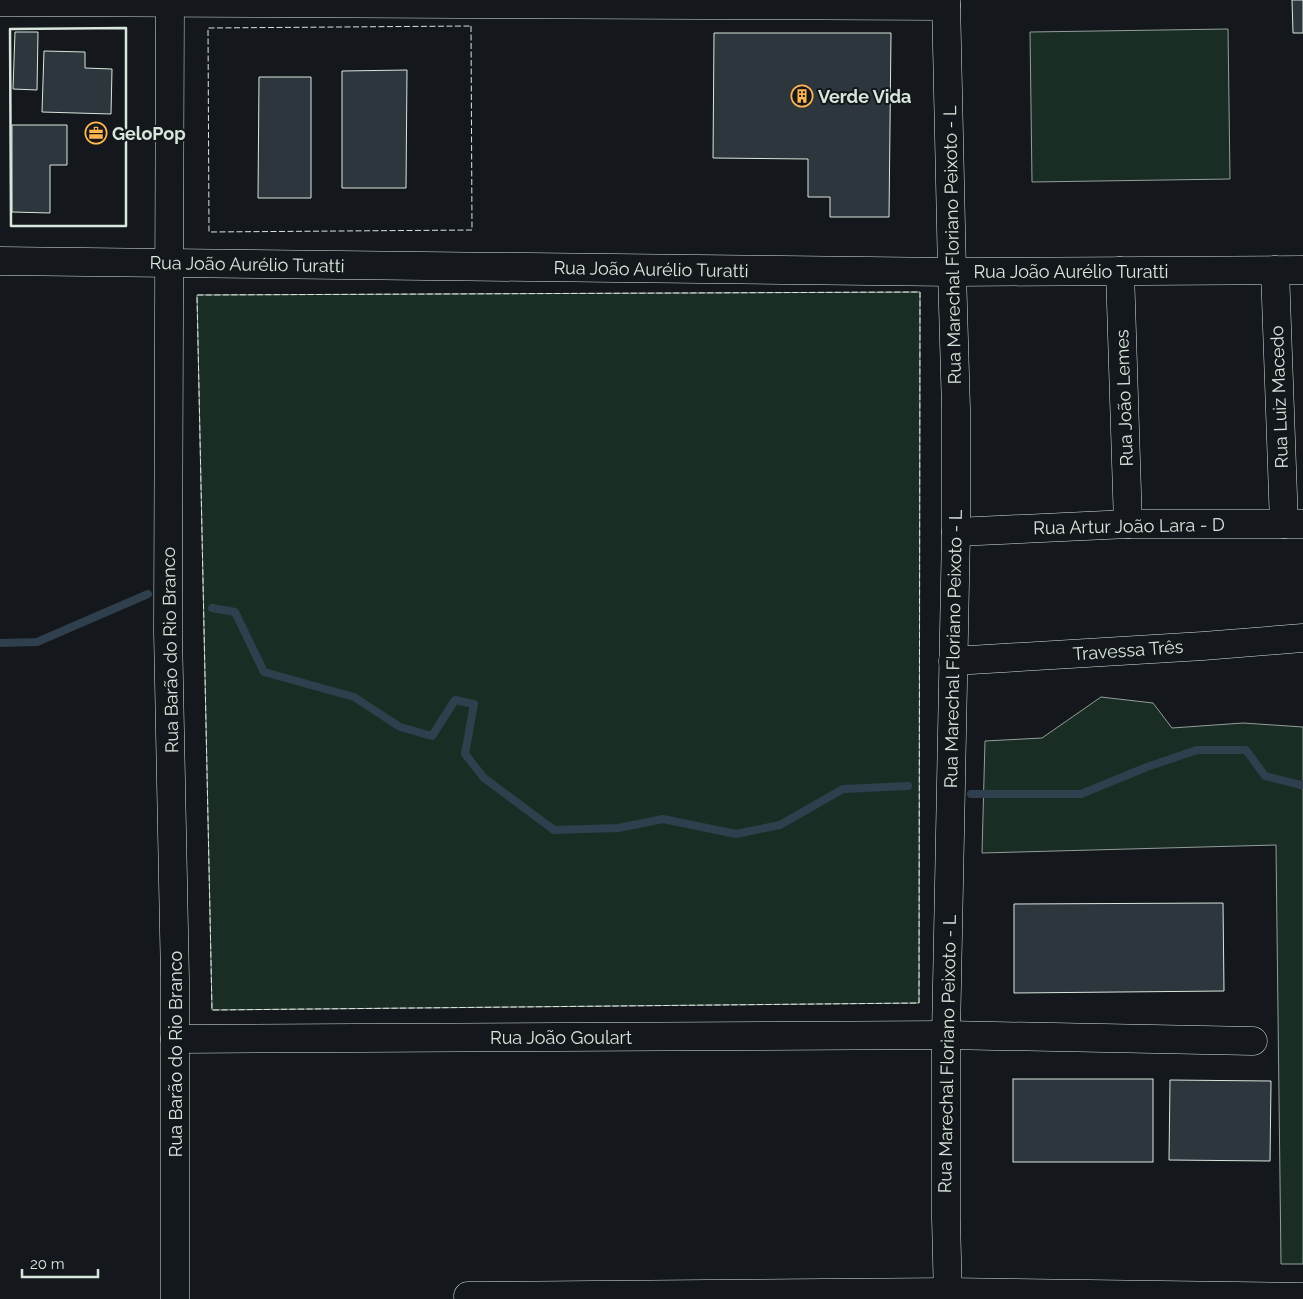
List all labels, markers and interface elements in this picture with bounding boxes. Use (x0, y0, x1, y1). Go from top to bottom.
building icon: Verde Vida (790, 84, 814, 108)
place label: Verde Vida (818, 86, 911, 107)
street label: Rua Marechal Floriano Peixoto - L (939, 105, 965, 384)
office icon: GeloPop (84, 121, 108, 145)
place label: GeloPop (112, 123, 186, 144)
street label: Rua João Aurélio Turatti (149, 252, 345, 276)
street label: Rua João Aurélio Turatti (553, 257, 749, 281)
street label: Rua João Aurélio Turatti (974, 261, 1169, 282)
street label: Rua Luiz Macedo (1266, 325, 1292, 469)
street label: Rua João Lemes (1111, 329, 1137, 467)
street label: Rua Marechal Floriano Peixoto - L (940, 509, 966, 788)
street label: Rua Artur João Lara - D (1033, 514, 1225, 538)
street label: Rua Barão do Rio Branco (158, 546, 182, 753)
street label: Travessa Três (1072, 636, 1184, 664)
street label: Rua Marechal Floriano Peixoto - L (934, 914, 960, 1193)
street label: Rua Barão do Rio Branco (165, 951, 186, 1157)
street label: Rua João Goulart (490, 1027, 632, 1048)
scale bar (22, 1246, 99, 1278)
text: 20 m (30, 1255, 65, 1273)

